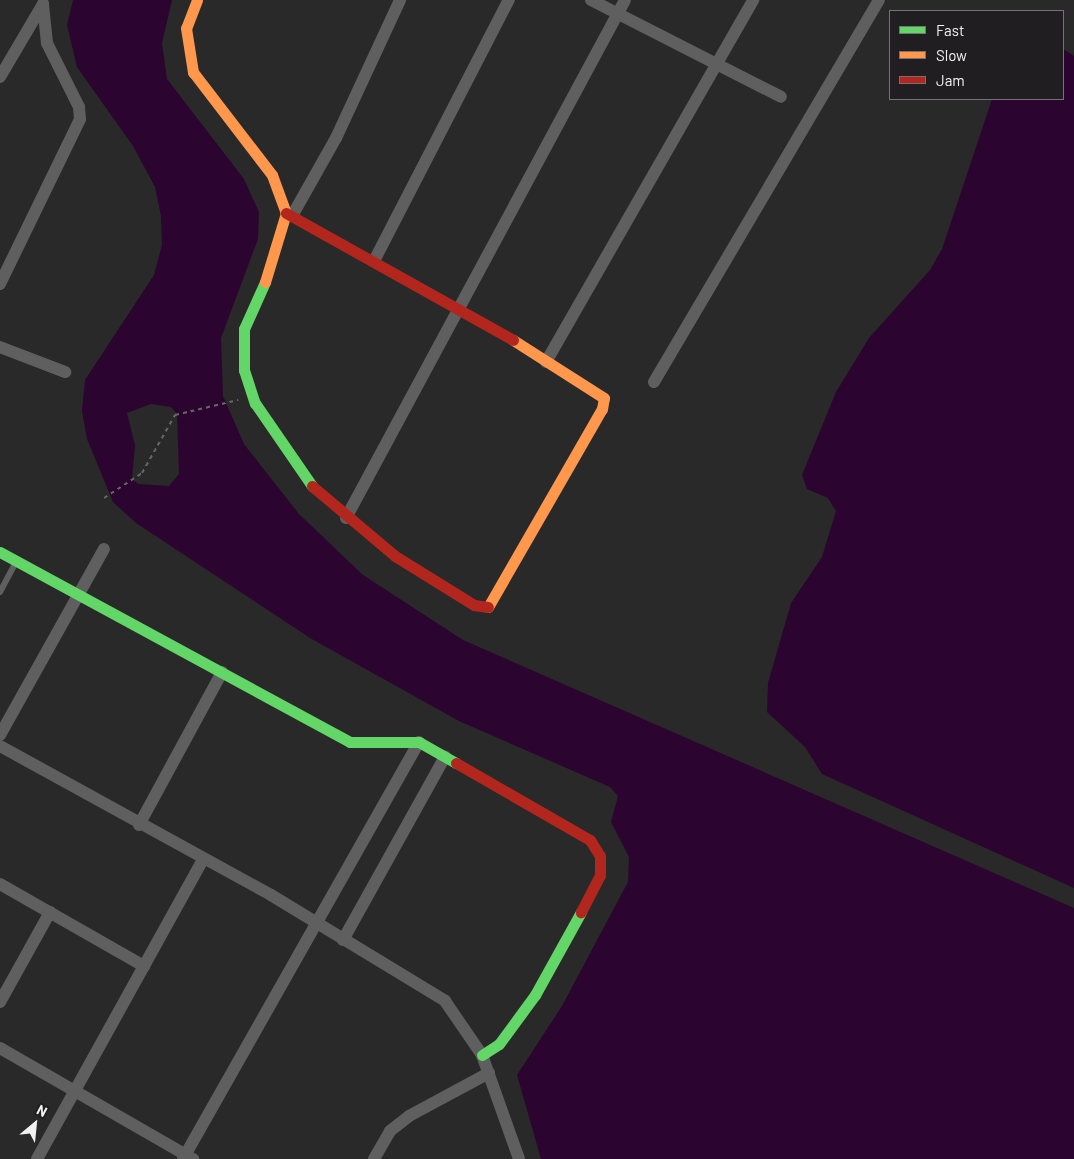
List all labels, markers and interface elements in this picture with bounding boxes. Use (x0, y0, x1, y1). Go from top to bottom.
legend (889, 10, 1064, 100)
text: Fast (936, 21, 964, 39)
text: Slow (936, 46, 967, 64)
text: Jam (936, 71, 965, 89)
north arrow (10, 1099, 60, 1149)
text: N (34, 1101, 50, 1120)

